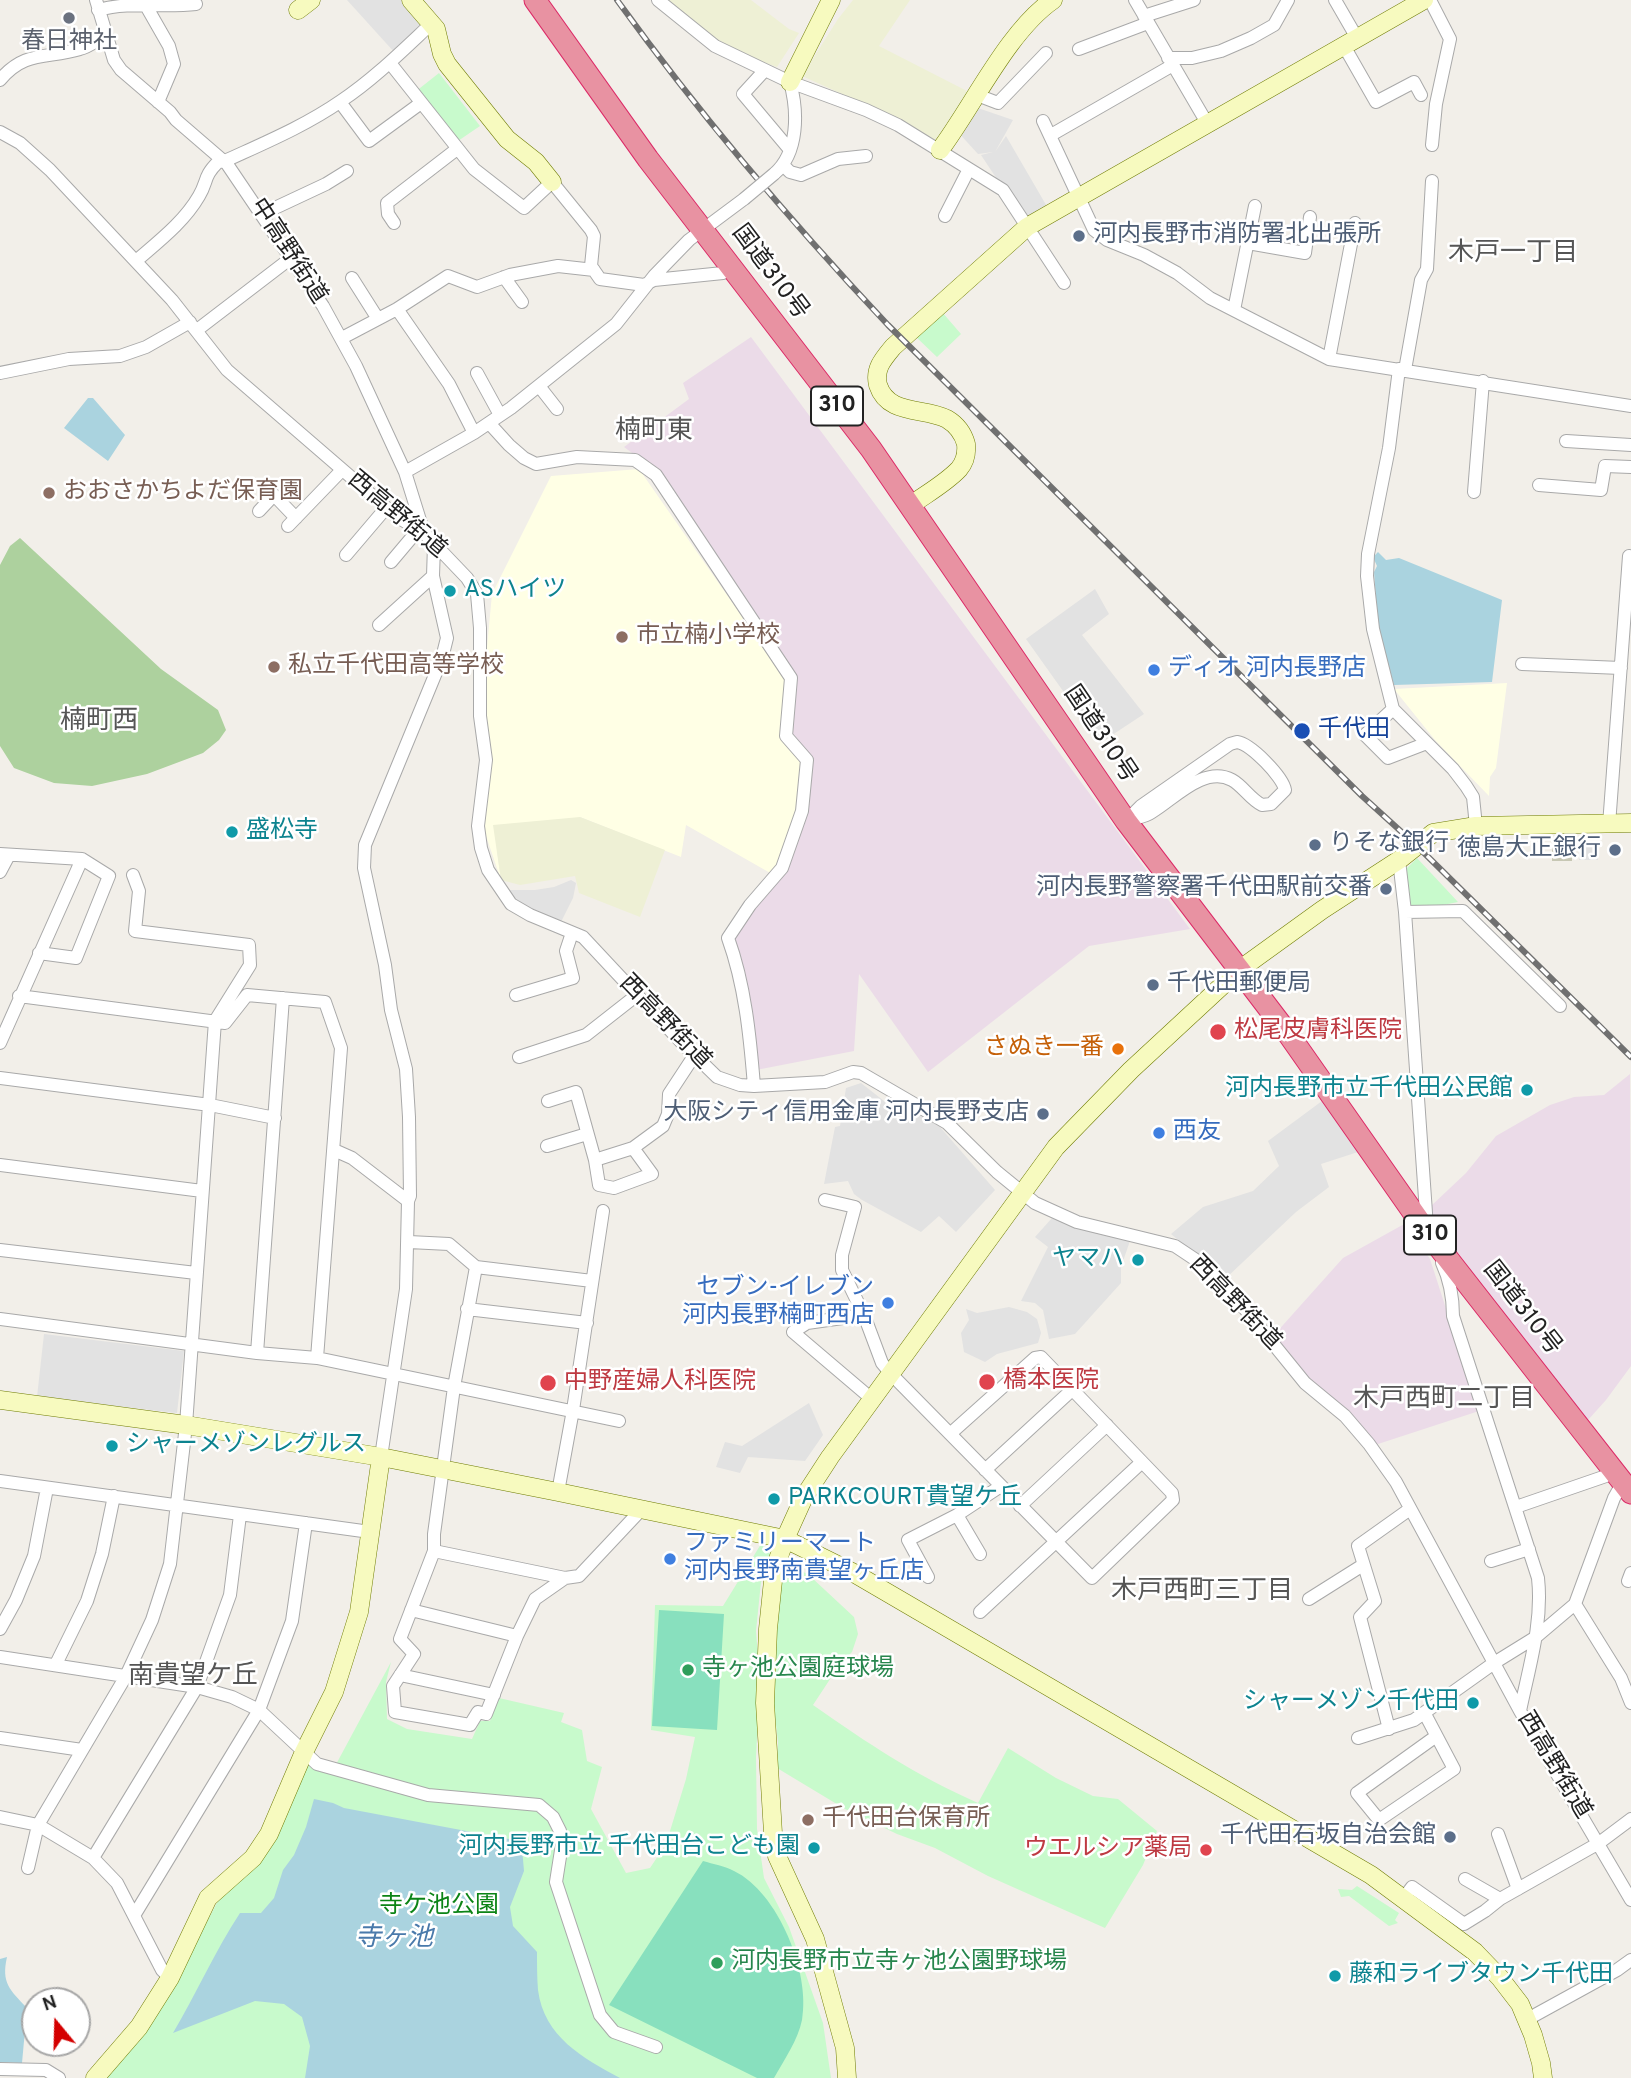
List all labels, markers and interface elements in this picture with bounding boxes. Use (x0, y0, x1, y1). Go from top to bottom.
marker: 春日神社 (61, 10, 77, 26)
place label: 春日神社 (21, 29, 117, 57)
street label: 中高野街道 (242, 194, 332, 310)
street label: 国道310号 (724, 220, 814, 326)
place label: 河内長野市消防署北出張所 (1093, 222, 1381, 250)
marker: 河内長野市消防署北出張所 (1071, 228, 1087, 244)
district label: 木戸一丁目 (1448, 239, 1578, 271)
road number: 310 (811, 386, 863, 426)
district label: 楠町東 (615, 417, 693, 449)
street label: 西高野街道 (341, 466, 451, 566)
place label: おおさかちよだ保育園 (63, 479, 303, 507)
marker: おおさかちよだ保育園 (41, 485, 57, 501)
place label: ASハイツ (464, 577, 566, 605)
marker: ASハイツ (442, 583, 458, 599)
place label: 市立楠小学校 (636, 623, 780, 651)
marker: 市立楠小学校 (614, 629, 630, 645)
place label: 私立千代田高等学校 (288, 653, 504, 681)
place label: ディオ 河内長野店 (1168, 656, 1366, 684)
marker: 私立千代田高等学校 (266, 659, 282, 675)
marker: ディオ 河内長野店 (1146, 662, 1162, 678)
street label: 国道310号 (1056, 681, 1142, 789)
district label: 楠町西 (60, 707, 138, 739)
place label: 千代田 (1318, 717, 1390, 745)
marker: 千代田 (1292, 721, 1312, 741)
place label: 盛松寺 (246, 818, 318, 846)
marker: 盛松寺 (224, 824, 240, 840)
place label: りそな銀行 (1329, 831, 1449, 859)
place label: 徳島大正銀行 (1457, 836, 1601, 864)
marker: りそな銀行 (1307, 837, 1323, 853)
marker: 徳島大正銀行 (1607, 842, 1623, 858)
place label: 河内長野警察署千代田駅前交番 (1036, 875, 1372, 903)
marker: 河内長野警察署千代田駅前交番 (1378, 881, 1394, 897)
street label: 西高野街道 (612, 970, 716, 1076)
place label: 千代田郵便局 (1167, 971, 1311, 999)
marker: 千代田郵便局 (1145, 977, 1161, 993)
place label: 松尾皮膚科医院 (1234, 1018, 1402, 1046)
marker: 松尾皮膚科医院 (1208, 1022, 1228, 1042)
place label: さぬき一番 (984, 1035, 1104, 1063)
marker: さぬき一番 (1110, 1041, 1126, 1057)
place label: 河内長野市立千代田公民館 (1225, 1076, 1513, 1104)
marker: 河内長野市立千代田公民館 (1519, 1082, 1535, 1098)
place label: 大阪シティ信用金庫 河内長野支店 (663, 1100, 1029, 1128)
marker: 大阪シティ信用金庫 河内長野支店 (1035, 1106, 1051, 1122)
place label: 西友 (1173, 1119, 1221, 1147)
marker: 西友 (1151, 1125, 1167, 1141)
road number: 310 (1404, 1216, 1456, 1254)
place label: ヤマハ (1052, 1246, 1124, 1274)
street label: 西高野街道 (1182, 1251, 1286, 1357)
marker: ヤマハ (1130, 1252, 1146, 1268)
street label: 国道310号 (1476, 1256, 1566, 1362)
place label: セブン-イレブン 河内長野楠町西店 (682, 1275, 874, 1331)
marker: セブン-イレブン 河内長野楠町西店 (880, 1295, 896, 1311)
place label: 橋本医院 (1003, 1368, 1099, 1396)
place label: 中野産婦人科医院 (564, 1369, 756, 1397)
marker: 橋本医院 (977, 1372, 997, 1392)
marker: 中野産婦人科医院 (538, 1373, 558, 1393)
district label: 木戸西町二丁目 (1353, 1385, 1535, 1417)
place label: シャーメゾンレグルス (126, 1432, 366, 1460)
marker: シャーメゾンレグルス (104, 1438, 120, 1454)
place label: PARKCOURT貴望ケ丘 (788, 1485, 1022, 1513)
marker: PARKCOURT貴望ケ丘 (766, 1491, 782, 1507)
place label: ファミリーマート 河内長野南貴望ヶ丘店 (684, 1531, 924, 1587)
marker: ファミリーマート 河内長野南貴望ヶ丘店 (662, 1551, 678, 1567)
district label: 木戸西町三丁目 (1111, 1577, 1293, 1609)
place label: 寺ヶ池公園庭球場 (702, 1656, 894, 1684)
district label: 南貴望ケ丘 (128, 1662, 258, 1694)
marker: 寺ヶ池公園庭球場 (680, 1662, 696, 1678)
place label: シャーメゾン千代田 (1243, 1689, 1459, 1717)
marker: シャーメゾン千代田 (1465, 1695, 1481, 1711)
street label: 西高野街道 (1510, 1707, 1596, 1825)
place label: 千代田台保育所 (822, 1806, 990, 1834)
marker: 千代田台保育所 (800, 1812, 816, 1828)
place label: 千代田石坂自治会館 (1220, 1823, 1436, 1851)
marker: 千代田石坂自治会館 (1442, 1829, 1458, 1845)
place label: 河内長野市立 千代田台こども園 (458, 1834, 800, 1862)
place label: ウエルシア薬局 (1024, 1836, 1192, 1864)
marker: 河内長野市立 千代田台こども園 (806, 1840, 822, 1856)
marker: ウエルシア薬局 (1198, 1842, 1214, 1858)
park label: 寺ケ池公園 (379, 1893, 499, 1921)
water label: 寺ヶ池 (355, 1924, 433, 1956)
place label: 河内長野市立寺ヶ池公園野球場 (731, 1949, 1067, 1977)
marker: 河内長野市立寺ヶ池公園野球場 (709, 1955, 725, 1971)
place label: 藤和ライブタウン千代田 (1349, 1962, 1613, 1990)
marker: 藤和ライブタウン千代田 (1327, 1968, 1343, 1984)
north arrow (21, 1987, 91, 2057)
text: N (39, 1990, 60, 2018)

